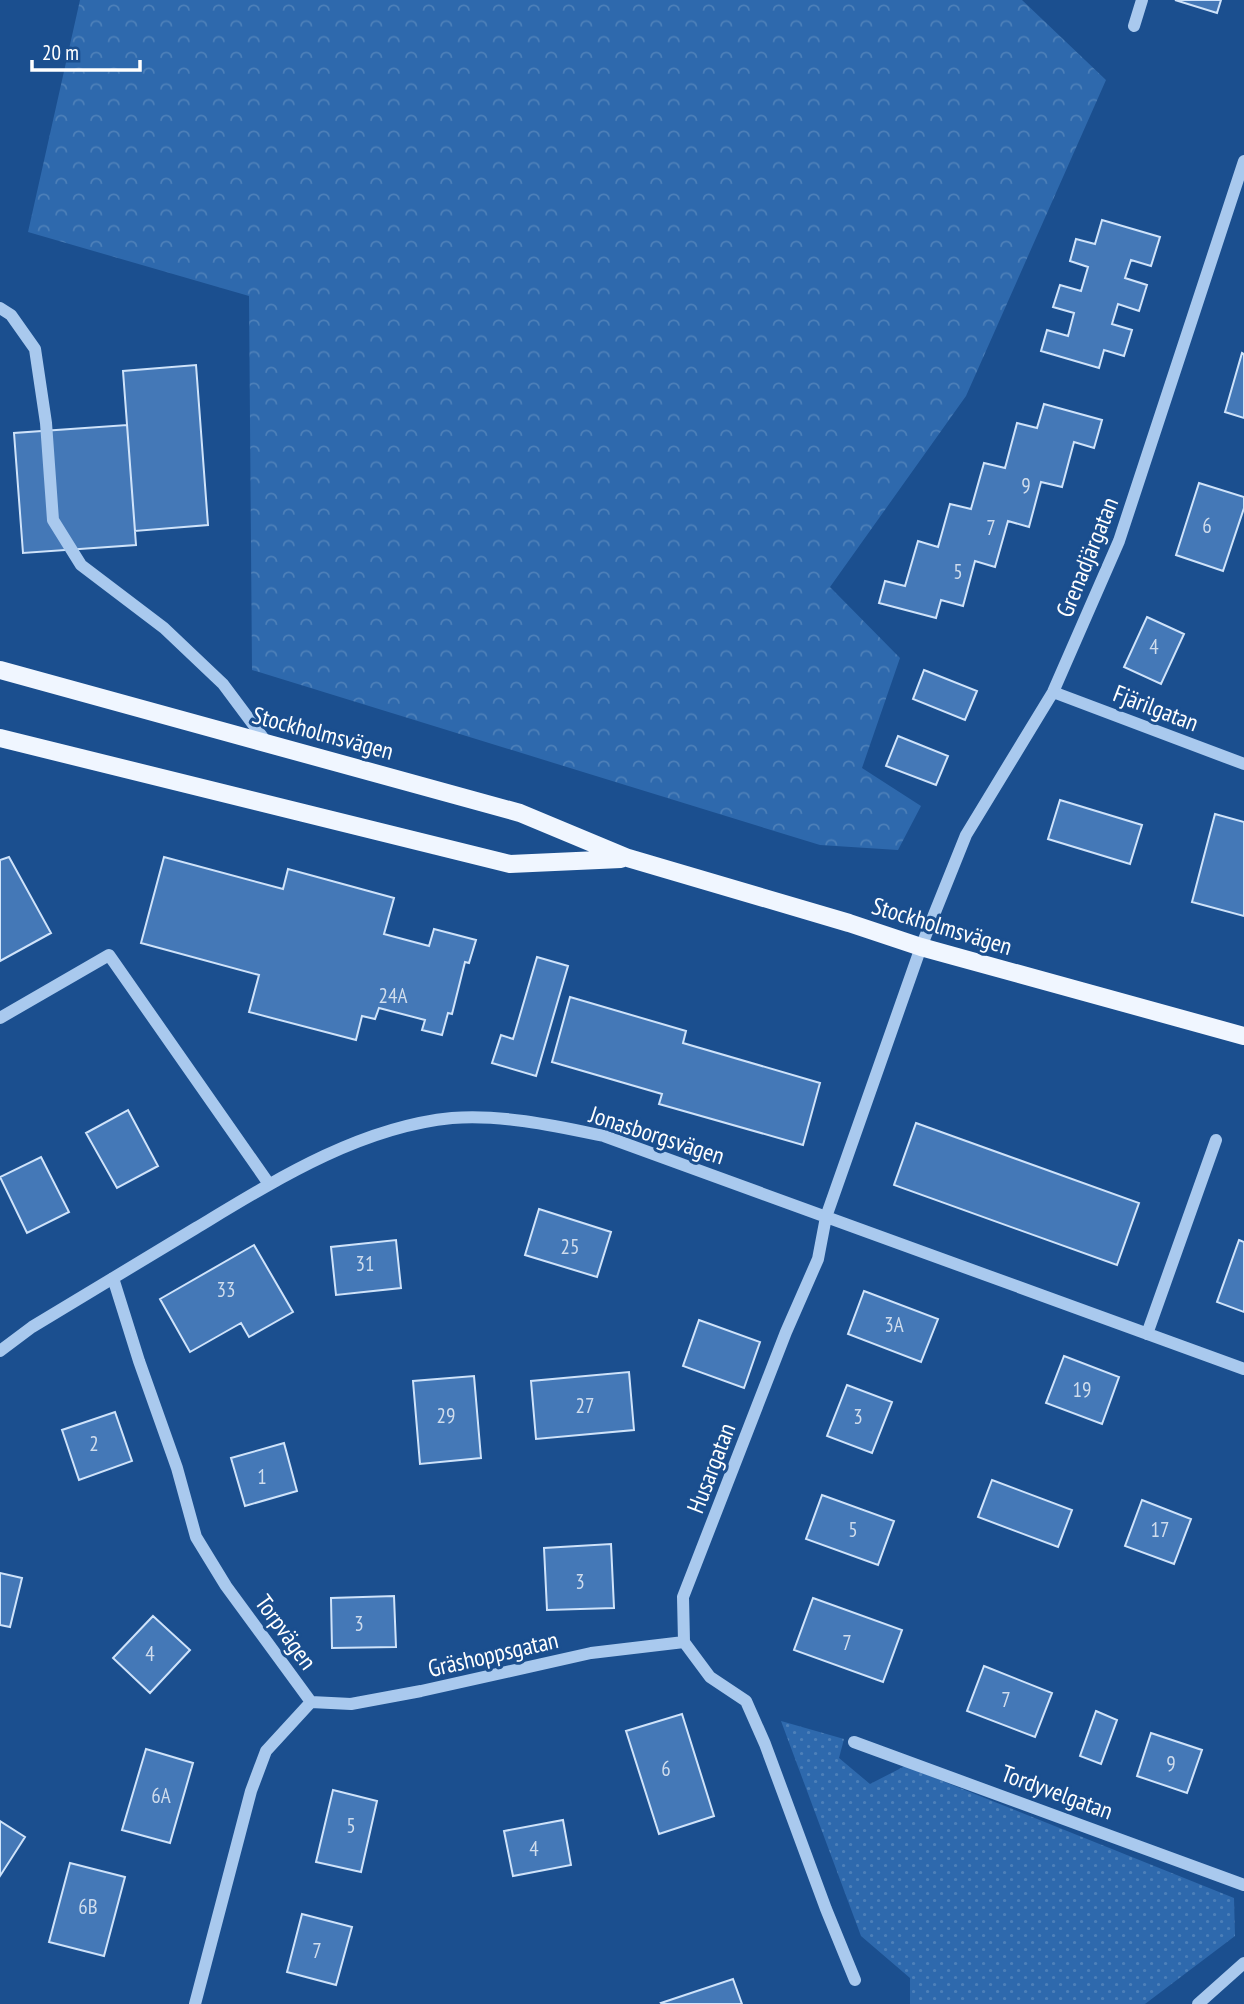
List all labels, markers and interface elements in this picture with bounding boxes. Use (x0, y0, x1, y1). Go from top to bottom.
scale bar (32, 28, 140, 72)
text: 20 m (42, 39, 79, 66)
house number: 9 (1021, 472, 1031, 499)
street label: Grenadjärgatan (1049, 492, 1125, 622)
house number: 6 (1202, 512, 1212, 539)
house number: 7 (986, 514, 996, 541)
house number: 5 (953, 558, 963, 585)
house number: 4 (1149, 633, 1159, 660)
street label: Fjärilgatan (1109, 678, 1203, 738)
street label: Stockholmsvägen (249, 699, 397, 767)
street label: Stockholmsvägen (868, 890, 1016, 962)
house number: 24A (379, 982, 407, 1009)
street label: Jonasborgsvägen (585, 1098, 728, 1171)
house number: 25 (561, 1233, 579, 1260)
house number: 31 (356, 1250, 374, 1277)
house number: 33 (217, 1276, 235, 1303)
house number: 3A (884, 1311, 904, 1338)
house number: 19 (1073, 1376, 1091, 1403)
house number: 27 (576, 1392, 594, 1419)
house number: 29 (437, 1402, 455, 1429)
house number: 3 (853, 1403, 863, 1430)
street label: Husargatan (680, 1418, 742, 1518)
house number: 2 (89, 1430, 99, 1457)
house number: 1 (257, 1463, 267, 1490)
house number: 5 (848, 1516, 858, 1543)
house number: 17 (1151, 1516, 1169, 1543)
house number: 3 (575, 1568, 585, 1595)
street label: Torpvägen (248, 1588, 324, 1676)
house number: 3 (354, 1610, 364, 1637)
street label: Gräshoppsgatan (425, 1624, 561, 1684)
house number: 7 (842, 1629, 852, 1656)
house number: 4 (145, 1640, 155, 1667)
house number: 7 (1001, 1686, 1011, 1713)
house number: 9 (1166, 1750, 1176, 1777)
house number: 6 (661, 1755, 671, 1782)
street label: Tordyvelgatan (997, 1758, 1117, 1826)
house number: 6A (151, 1782, 171, 1809)
house number: 5 (346, 1812, 356, 1839)
house number: 4 (529, 1835, 539, 1862)
house number: 6B (78, 1893, 98, 1920)
house number: 7 (312, 1937, 322, 1964)

